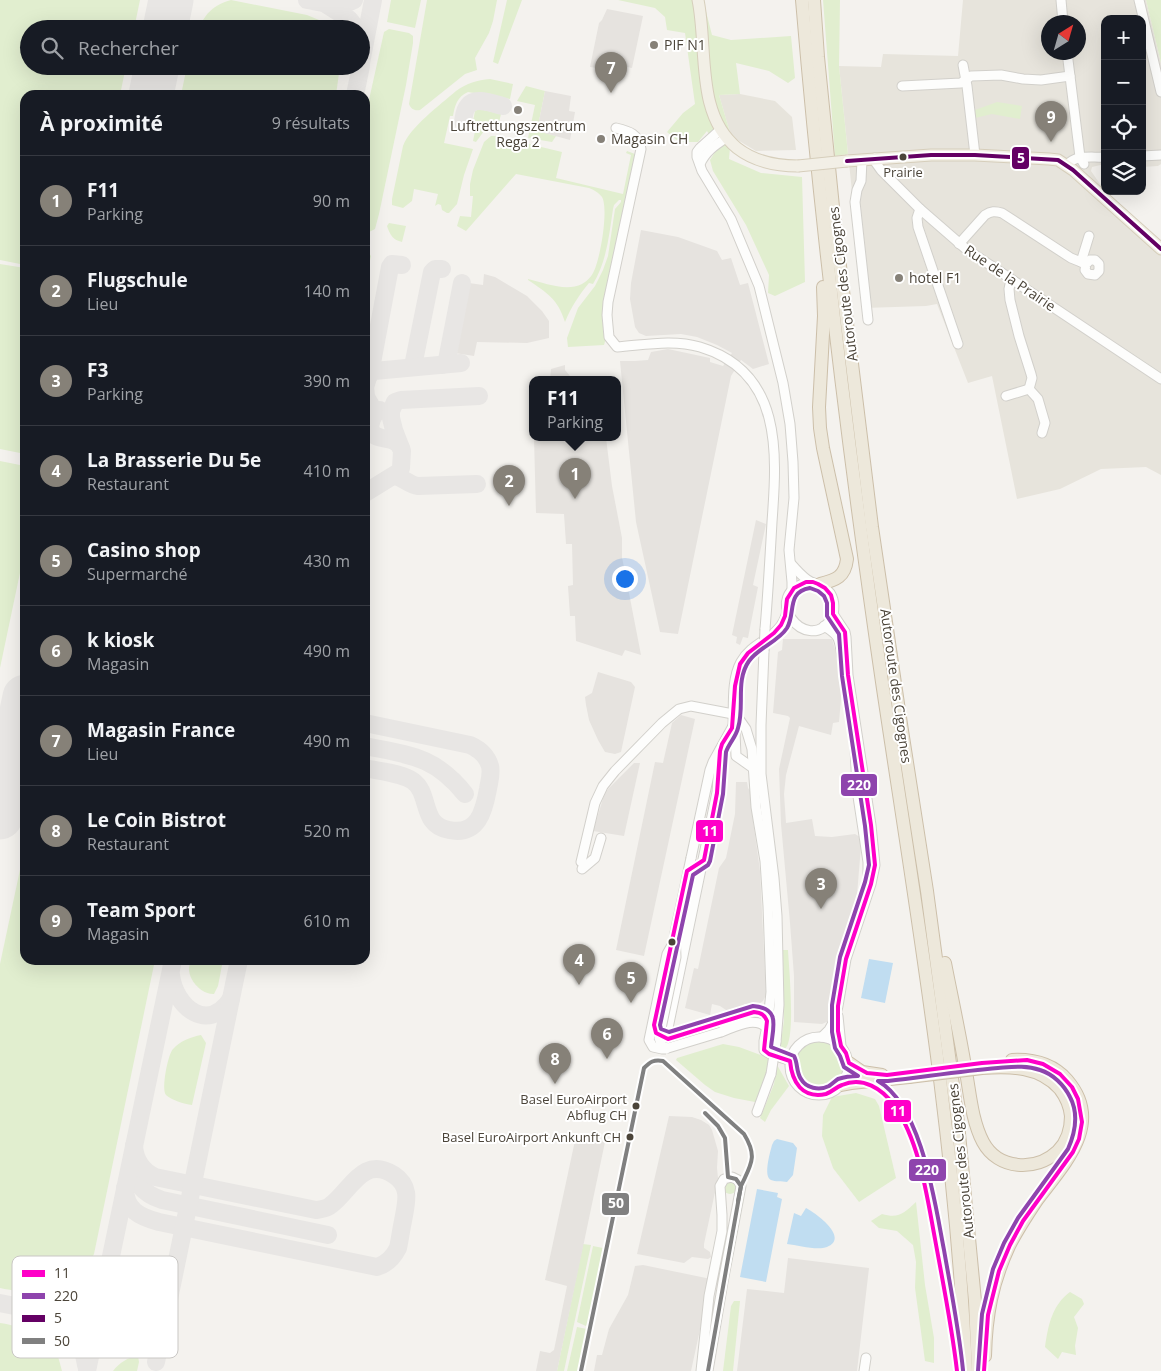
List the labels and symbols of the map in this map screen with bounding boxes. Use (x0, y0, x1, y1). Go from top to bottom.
north arrow (1041, 15, 1086, 60)
place label: PIF N1 (664, 35, 706, 54)
marker: PIF N1 (648, 39, 660, 51)
pin: 7 (595, 52, 627, 93)
pin: 9 (1035, 101, 1067, 142)
marker: Luftrettungszentrum Rega 2 (512, 104, 524, 116)
place label: Luftrettungszentrum Rega 2 (450, 116, 586, 151)
place label: Magasin CH (611, 129, 688, 148)
marker: Magasin CH (595, 133, 607, 145)
line badge: 5 (1011, 146, 1030, 170)
text: 5 (1017, 148, 1025, 167)
marker: Prairie (898, 152, 908, 162)
place label: Prairie (883, 163, 923, 181)
street label: Autoroute des Cigognes (824, 205, 861, 363)
street label: Rue de la Prairie (961, 240, 1060, 315)
place label: hotel F1 (909, 268, 961, 287)
marker: hotel F1 (893, 272, 905, 284)
pin: 1 (559, 458, 591, 499)
pin: 2 (493, 465, 525, 506)
your location (612, 566, 638, 592)
street label: Autoroute des Cigognes (876, 607, 917, 765)
line badge: 220 (840, 773, 878, 797)
text: 220 (847, 775, 871, 794)
line badge: 11 (695, 819, 724, 843)
text: 11 (702, 821, 718, 840)
pin: 3 (805, 868, 837, 909)
unlabelled marker (667, 937, 677, 947)
pin: 4 (563, 944, 595, 985)
pin: 5 (615, 962, 647, 1003)
pin: 6 (591, 1018, 623, 1059)
pin: 8 (539, 1043, 571, 1084)
street label: Autoroute des Cigognes (943, 1082, 978, 1240)
place label: Basel EuroAirport Abflug CH (520, 1090, 627, 1124)
line badge: 11 (883, 1099, 912, 1123)
marker: Basel EuroAirport Abflug CH (631, 1101, 641, 1111)
text: 11 (890, 1101, 906, 1120)
place label: Basel EuroAirport Ankunft CH (442, 1128, 621, 1146)
marker: Basel EuroAirport Ankunft CH (625, 1132, 635, 1142)
line badge: 220 (908, 1158, 947, 1182)
text: 220 (915, 1160, 939, 1179)
line badge: 50 (601, 1192, 630, 1216)
text: 50 (608, 1193, 624, 1212)
legend (12, 1256, 178, 1358)
text: 11 (54, 1263, 70, 1282)
text: 220 (54, 1286, 78, 1305)
text: 5 (54, 1308, 62, 1327)
text: 50 (54, 1331, 70, 1350)

